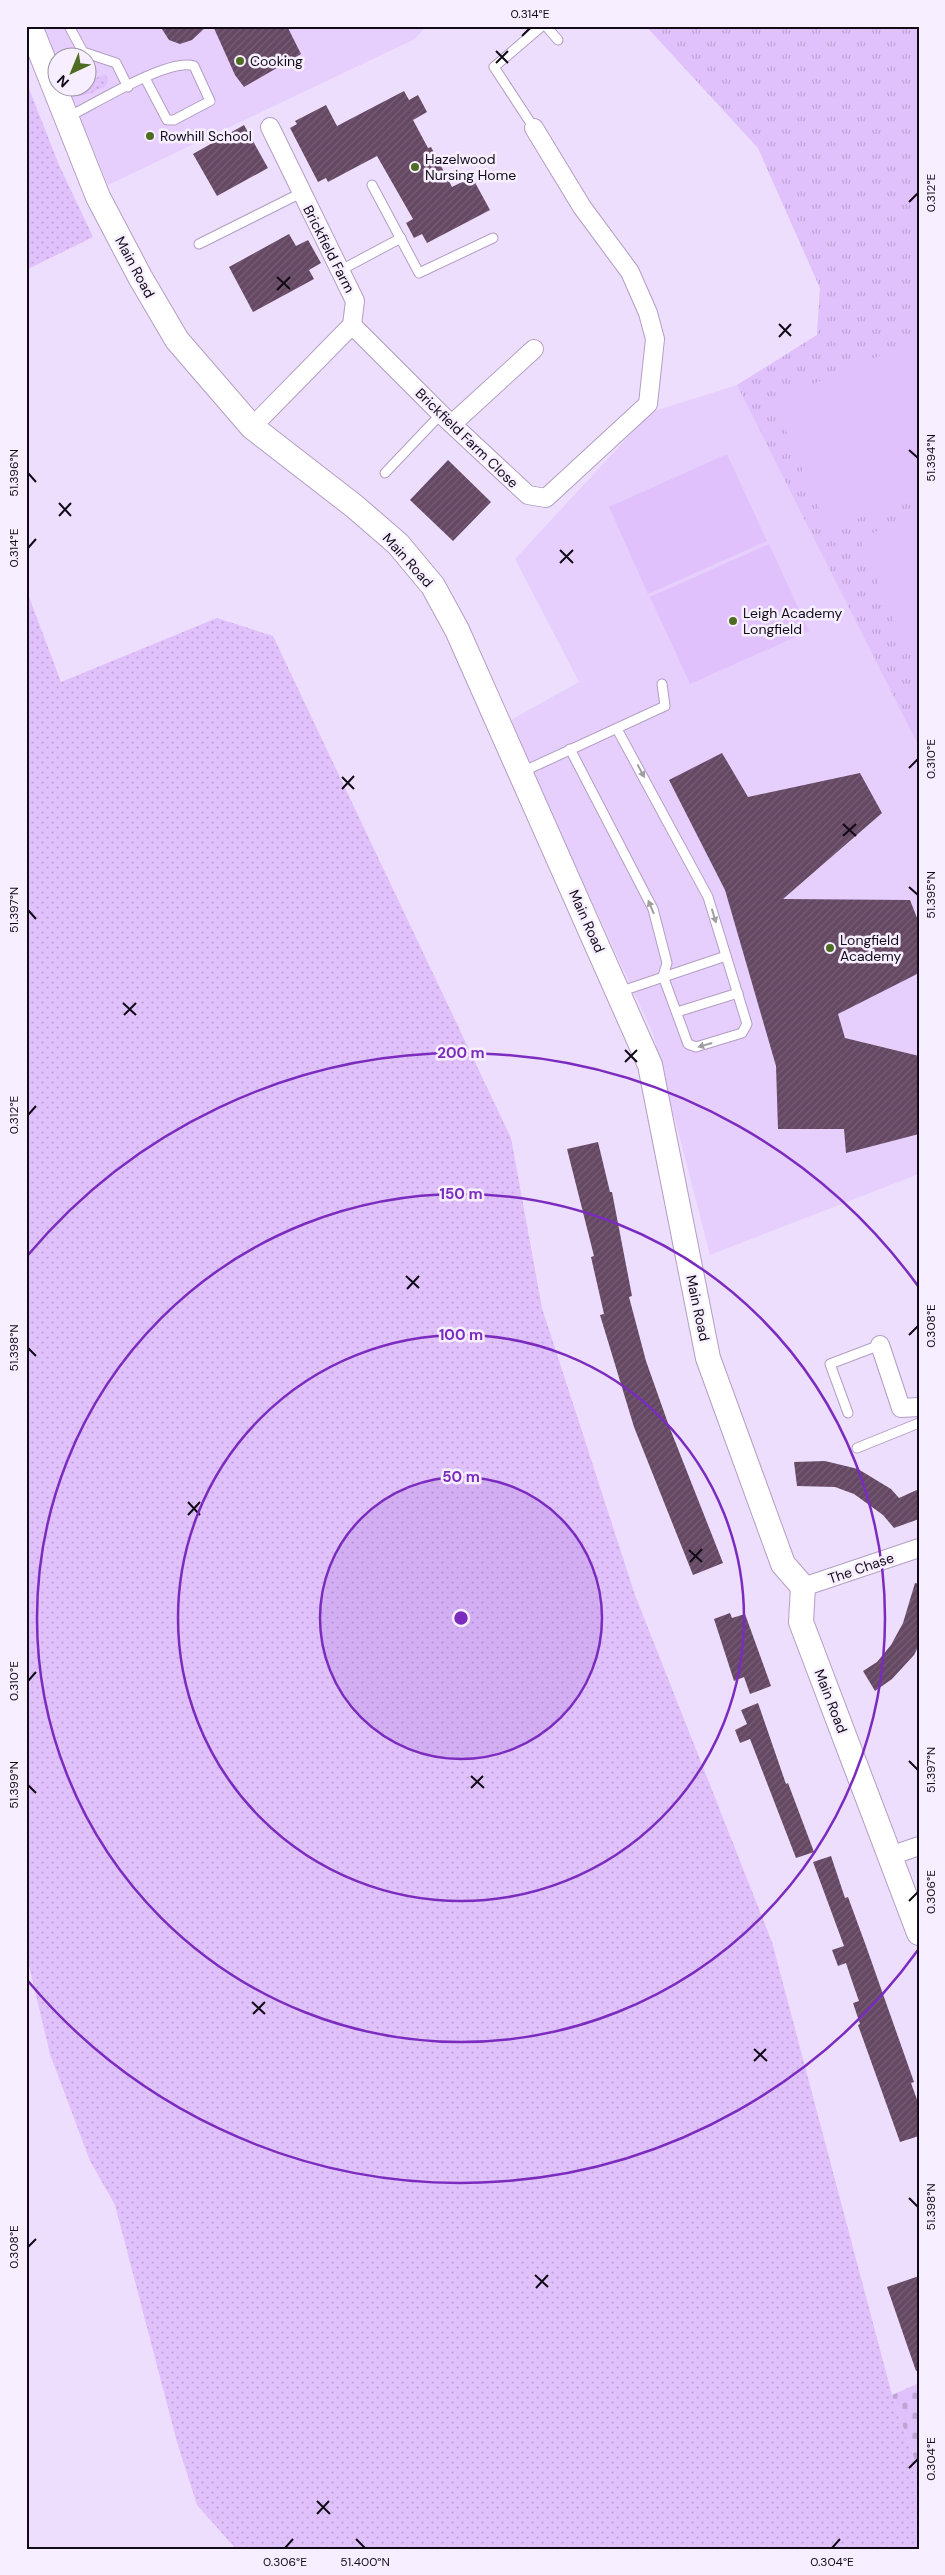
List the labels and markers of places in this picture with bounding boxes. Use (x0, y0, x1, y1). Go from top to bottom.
place label: Cooking (250, 52, 303, 70)
marker: Cooking (234, 55, 246, 67)
place label: Rowhill School (160, 127, 252, 145)
marker: Rowhill School (144, 130, 156, 142)
place label: Hazelwood Nursing Home (425, 150, 516, 184)
marker: Hazelwood Nursing Home (409, 161, 421, 173)
place label: Leigh Academy Longfield (743, 604, 843, 638)
marker: Leigh Academy Longfield (727, 615, 739, 627)
place label: Longfield Academy (840, 931, 902, 965)
marker: Longfield Academy (824, 942, 836, 954)
centre of rings (452, 1609, 470, 1627)

